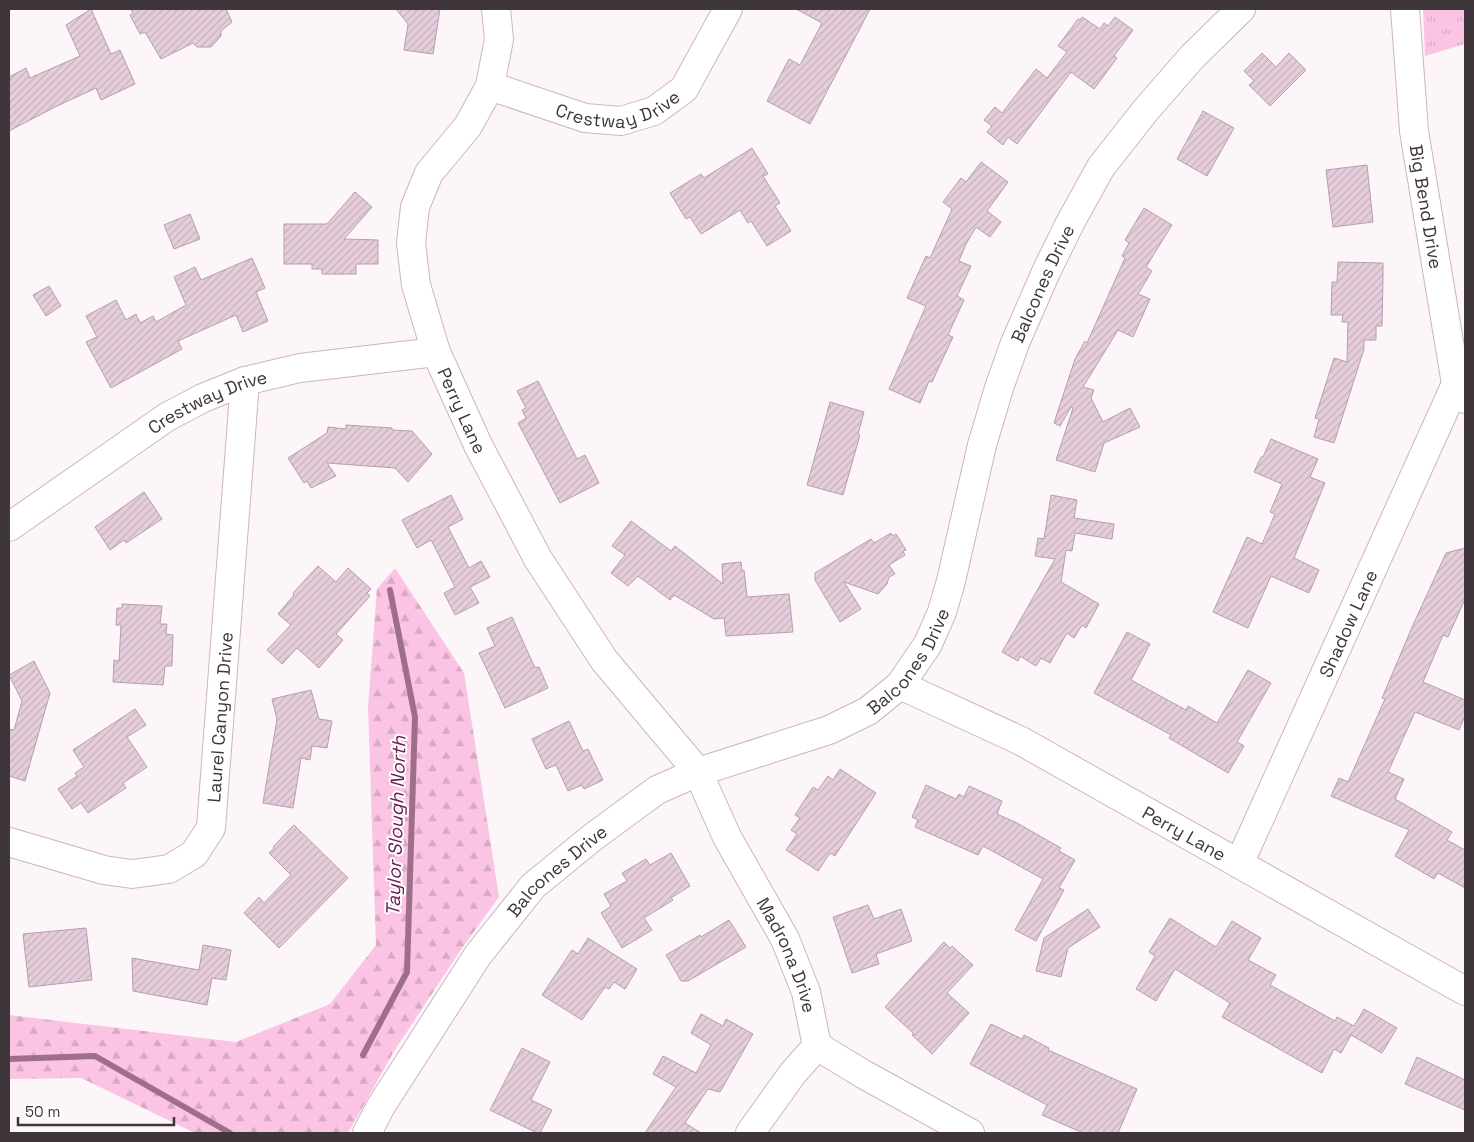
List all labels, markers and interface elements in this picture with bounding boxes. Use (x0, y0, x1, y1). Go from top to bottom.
street label: Crestway Drive (553, 85, 684, 133)
street label: Big Bend Drive (1405, 143, 1448, 270)
street label: Balcones Drive (1005, 220, 1079, 346)
street label: Perry Lane (433, 364, 492, 458)
street label: Crestway Drive (143, 365, 269, 439)
street label: Shadow Lane (1313, 566, 1382, 681)
street label: Balcones Drive (862, 604, 954, 719)
street label: Laurel Canyon Drive (201, 631, 237, 803)
water label: Taylor Slough North (380, 735, 412, 917)
street label: Perry Lane (1139, 800, 1230, 866)
street label: Balcones Drive (502, 819, 611, 921)
street label: Madrona Drive (752, 893, 821, 1015)
scale bar (18, 1094, 174, 1126)
text: 50 m (25, 1102, 60, 1121)

